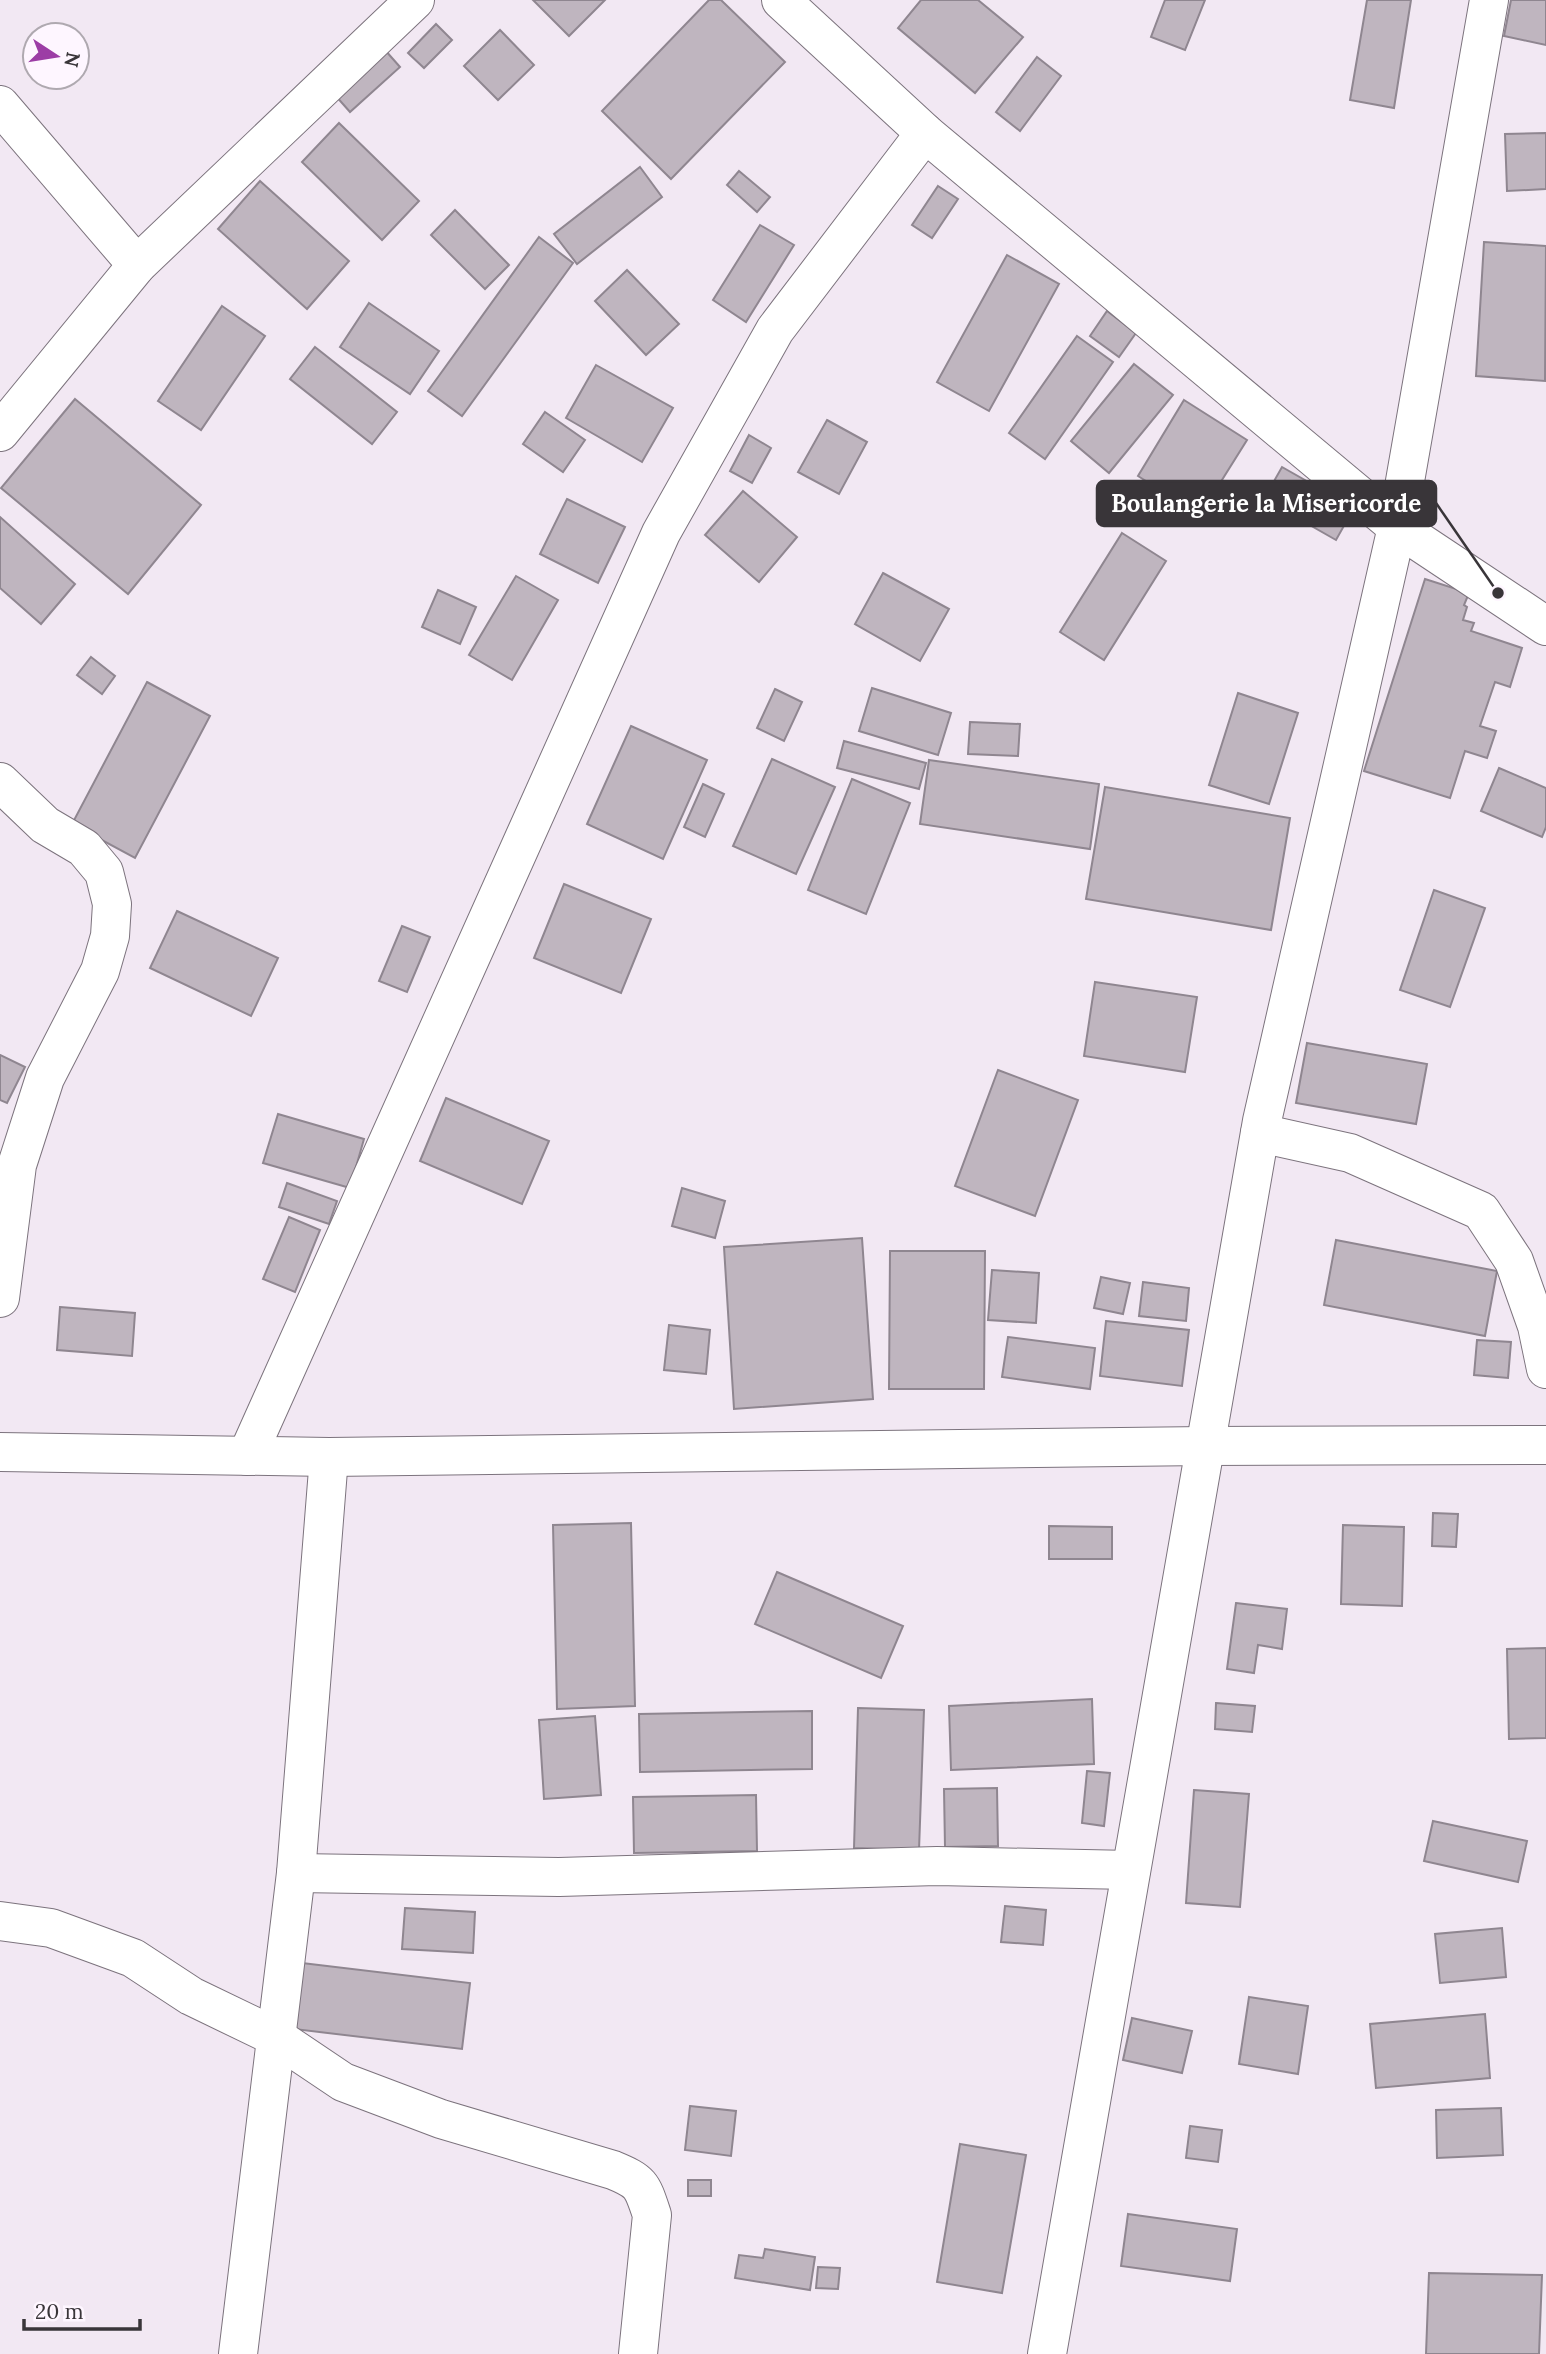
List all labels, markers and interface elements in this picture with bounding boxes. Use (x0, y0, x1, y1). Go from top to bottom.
north arrow (21, 21, 91, 91)
text: N (59, 50, 86, 70)
callout: Boulangerie la Misericorde (1097, 481, 1436, 526)
text: Boulangerie la Misericorde (1111, 488, 1421, 519)
scale bar (24, 2288, 140, 2332)
text: 20 m (35, 2298, 84, 2325)

